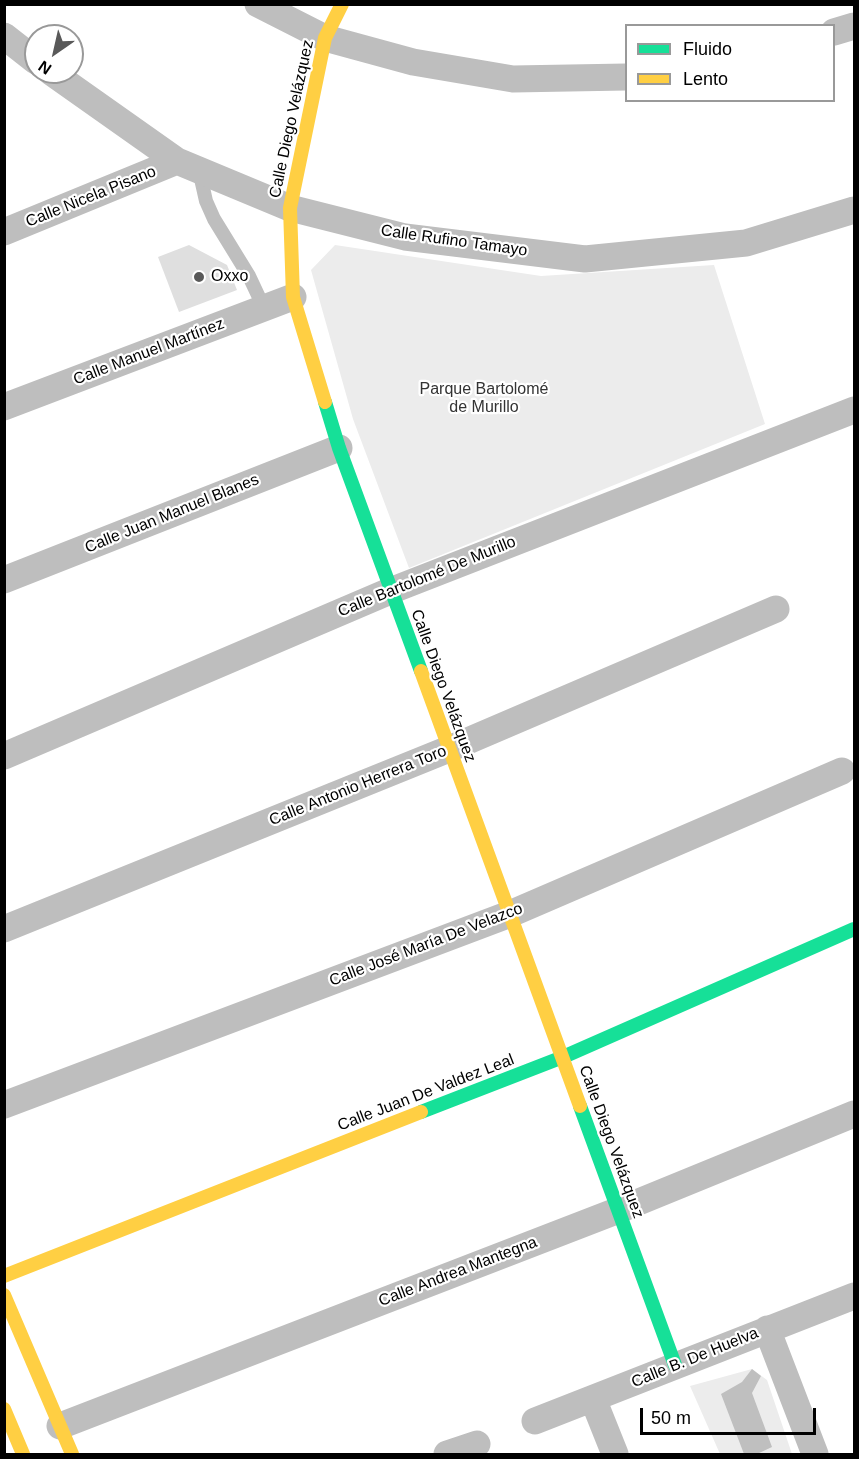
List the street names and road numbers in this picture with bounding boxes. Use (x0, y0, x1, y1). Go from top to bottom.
street label: Calle Diego Velázquez (266, 38, 318, 200)
street label: Calle Nicela Pisano (23, 162, 159, 232)
street label: Calle Rufino Tamayo (380, 221, 528, 261)
street label: Calle Manuel Martínez (71, 314, 227, 390)
street label: Calle Juan Manuel Blanes (82, 470, 262, 558)
street label: Calle Bartolomé De Murillo (335, 532, 519, 622)
street label: Calle Diego Velázquez (406, 607, 480, 765)
street label: Calle Antonio Herrera Toro (267, 742, 449, 830)
street label: Calle José María De Velazco (327, 899, 525, 991)
street label: Calle Juan De Valdez Leal (335, 1050, 517, 1136)
street label: Calle Diego Velázquez (574, 1063, 648, 1221)
street label: Calle Andrea Mantegna (376, 1233, 540, 1311)
street label: Calle B. De Huelva (629, 1324, 761, 1392)

